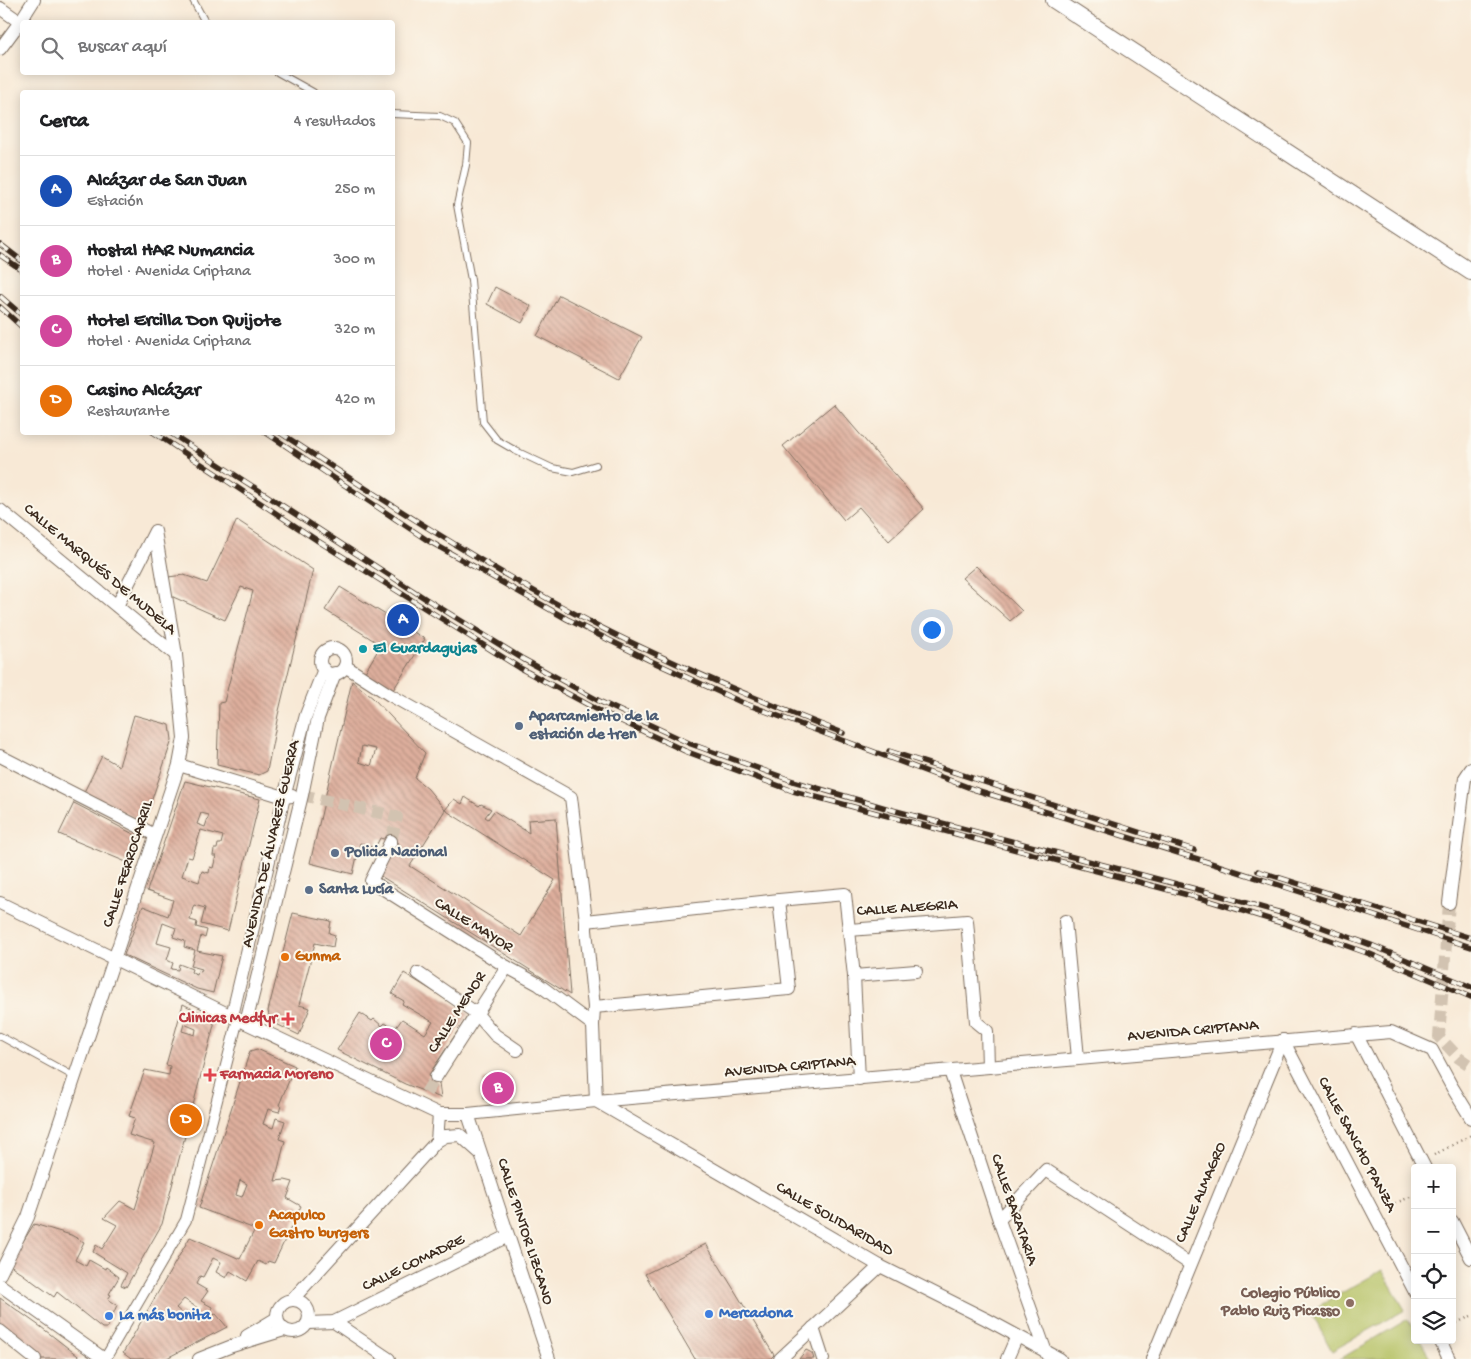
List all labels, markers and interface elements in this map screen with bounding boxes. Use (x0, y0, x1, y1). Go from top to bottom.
search box (20, 20, 395, 75)
icon: search (38, 34, 66, 62)
text: Buscar aquí (78, 36, 167, 59)
text: Cerca (40, 110, 88, 135)
text: 4 resultados (294, 113, 375, 132)
text: Alcázar de San Juan (87, 170, 246, 193)
text: A (51, 181, 61, 200)
text: 250 m (335, 181, 375, 200)
text: Estación (87, 193, 143, 212)
text: Hostal HAR Numancia (87, 240, 254, 263)
text: B (52, 251, 60, 270)
text: 300 m (333, 251, 375, 270)
text: Hotel · Avenida Criptana (87, 263, 251, 282)
text: Hotel Ercilla Don Quijote (87, 310, 281, 333)
text: C (52, 321, 60, 340)
text: 320 m (335, 321, 375, 340)
text: Hotel · Avenida Criptana (87, 333, 251, 352)
text: Casino Alcázar (87, 380, 200, 403)
text: D (51, 391, 61, 410)
text: 420 m (335, 391, 375, 410)
text: Restaurante (87, 403, 169, 422)
street label: CALLE MARQUÉS DE MUDELA (19, 500, 181, 641)
pin: A (387, 601, 419, 639)
your location (919, 617, 945, 643)
place label: El Guardagujas (373, 640, 478, 659)
marker: El Guardagujas (357, 643, 369, 655)
place label: Aparcamiento de la estación de tren (528, 708, 659, 745)
marker: Aparcamiento de la estación de tren (513, 720, 525, 732)
street label: AVENIDA DE ÁLVAREZ GUERRA (238, 737, 305, 949)
street label: CALLE FERROCARRIL (99, 797, 159, 930)
place label: Policia Nacional (344, 844, 448, 863)
marker: Policia Nacional (329, 847, 341, 859)
place label: Santa Lucía (319, 881, 394, 900)
marker: Santa Lucía (303, 884, 315, 896)
street label: CALLE MAYOR (430, 894, 517, 958)
street label: CALLE ALEGRIA (856, 896, 959, 922)
place label: Gunma (295, 948, 342, 967)
marker: Gunma (279, 951, 291, 963)
street label: CALLE MENOR (425, 968, 492, 1057)
place label: Clinicas Medfyr (178, 1009, 279, 1029)
marker: Clinicas Medfyr (281, 1012, 295, 1026)
street label: AVENIDA CRIPTANA (1127, 1017, 1261, 1047)
pin: C (370, 1025, 402, 1063)
street label: AVENIDA CRIPTANA (724, 1053, 858, 1083)
place label: Farmacia Moreno (219, 1066, 334, 1085)
marker: Farmacia Moreno (204, 1069, 216, 1081)
pin: B (482, 1069, 514, 1107)
street label: CALLE SANCHO PANZA (1312, 1074, 1400, 1217)
pin: D (170, 1101, 202, 1139)
street label: CALLE ALMAGRO (1172, 1139, 1232, 1246)
street label: CALLE BARATARIA (985, 1152, 1041, 1270)
street label: CALLE PINTOR LIZCANO (491, 1156, 557, 1308)
map controls (1411, 1164, 1456, 1344)
button: + (1411, 1164, 1456, 1209)
street label: CALLE SOLIDARIDAD (772, 1179, 897, 1262)
place label: Acapulco Gastro burgers (268, 1207, 370, 1244)
button: − (1411, 1209, 1456, 1254)
marker: Acapulco Gastro burgers (253, 1219, 265, 1231)
street label: CALLE COMADRE (360, 1231, 469, 1297)
button: locate (1411, 1254, 1456, 1299)
place label: Colegio Público Pablo Ruiz Picasso (1220, 1285, 1341, 1322)
marker: Colegio Público Pablo Ruiz Picasso (1344, 1297, 1356, 1309)
button: layers (1411, 1299, 1456, 1344)
place label: Mercadona (719, 1305, 794, 1324)
place label: La más bonita (119, 1307, 212, 1326)
marker: Mercadona (703, 1308, 715, 1320)
marker: La más bonita (103, 1310, 115, 1322)

